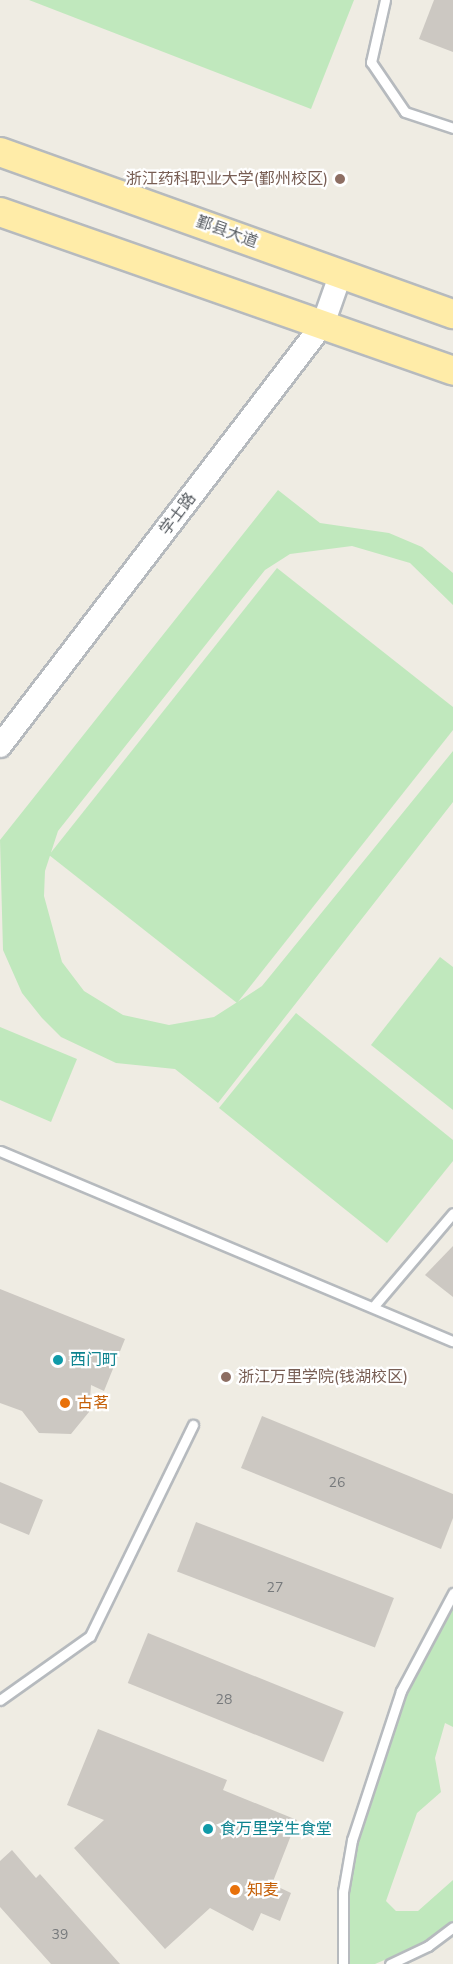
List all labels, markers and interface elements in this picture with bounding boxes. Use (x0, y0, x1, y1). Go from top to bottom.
place label: 浙江药科职业大学(鄞州校区) (126, 169, 328, 189)
marker: 浙江药科职业大学(鄞州校区) (333, 172, 347, 186)
street label: 鄞县大道 (194, 212, 260, 252)
street label: 学士路 (156, 489, 200, 539)
place label: 西门町 (70, 1350, 118, 1370)
marker: 西门町 (51, 1353, 65, 1367)
place label: 浙江万里学院(钱湖校区) (238, 1367, 408, 1387)
marker: 浙江万里学院(钱湖校区) (219, 1370, 233, 1384)
place label: 古茗 (77, 1393, 109, 1413)
marker: 古茗 (58, 1396, 72, 1410)
house number: 26 (329, 1475, 345, 1491)
house number: 27 (267, 1580, 283, 1596)
house number: 28 (216, 1692, 232, 1708)
place label: 食万里学生食堂 (220, 1819, 332, 1839)
marker: 食万里学生食堂 (201, 1822, 215, 1836)
place label: 知麦 (247, 1880, 279, 1900)
marker: 知麦 (228, 1883, 242, 1897)
house number: 39 (52, 1927, 68, 1943)

